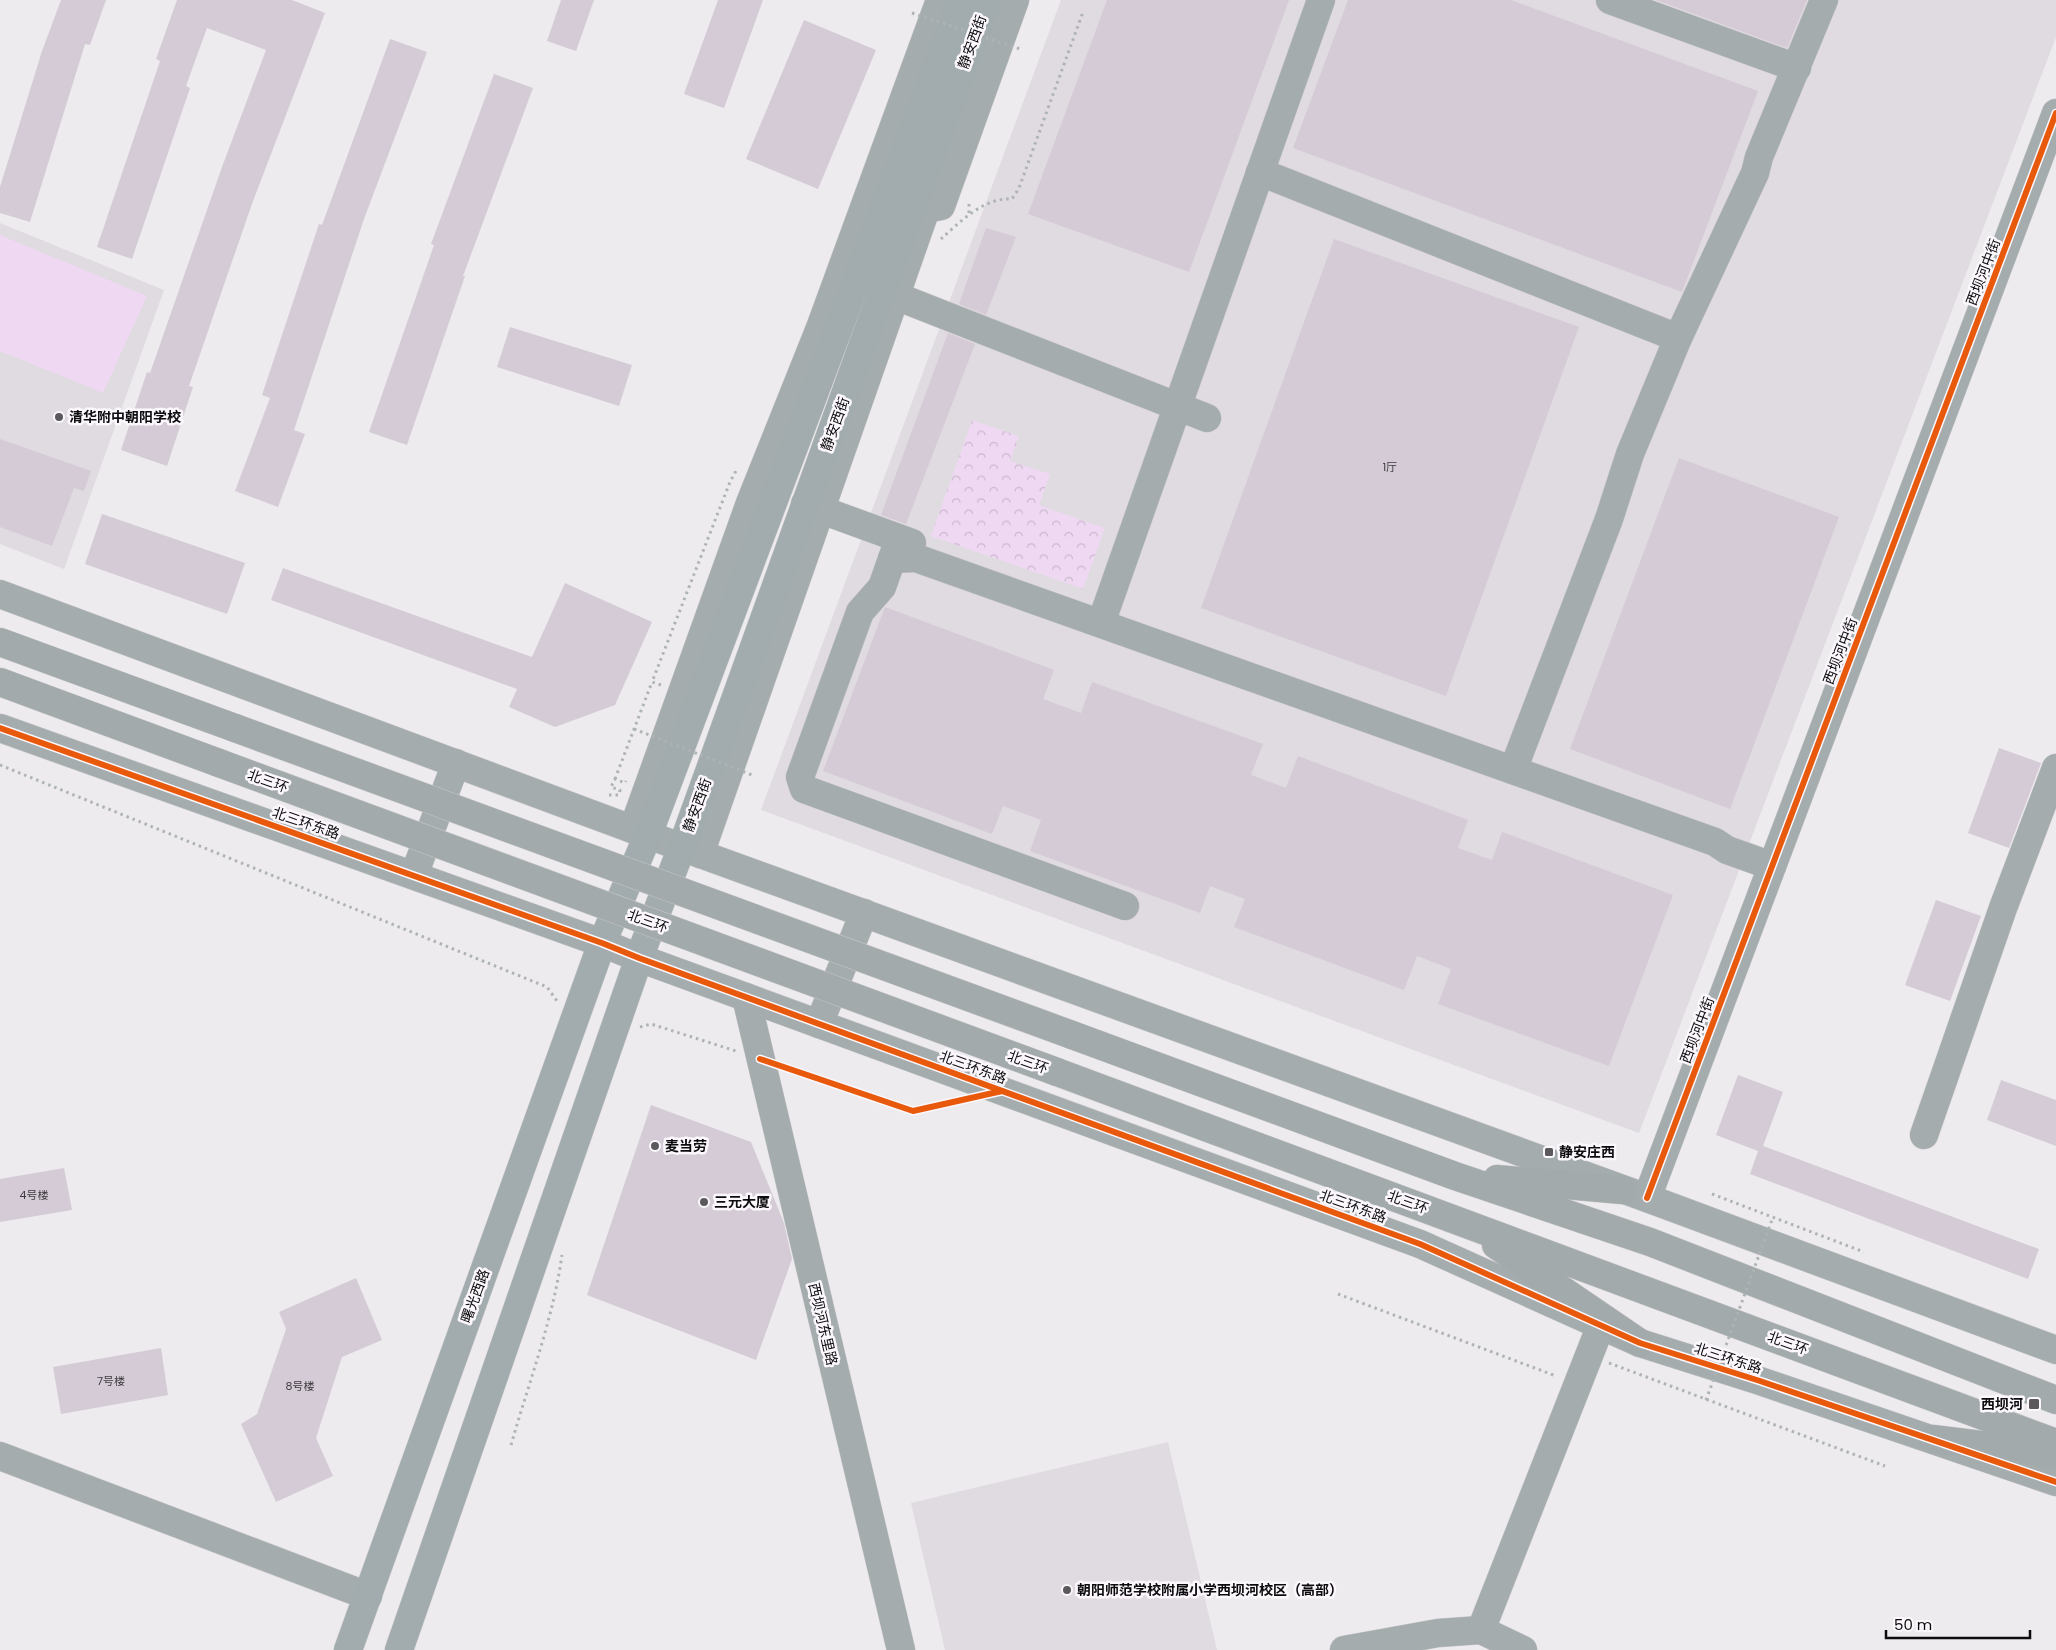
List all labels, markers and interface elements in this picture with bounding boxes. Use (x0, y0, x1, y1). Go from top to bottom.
street label: 静安西街 (953, 12, 991, 72)
street label: 西坝河中街 (1961, 236, 2005, 308)
street label: 静安西街 (816, 394, 854, 454)
place label: 清华附中朝阳学校 (69, 407, 181, 427)
marker: 清华附中朝阳学校 (53, 411, 65, 423)
house number: 1厅 (1383, 459, 1397, 475)
street label: 西坝河中街 (1818, 615, 1862, 687)
street label: 北三环 (245, 764, 291, 798)
street label: 静安西街 (678, 775, 716, 835)
street label: 北三环东路 (270, 802, 342, 844)
street label: 北三环 (625, 904, 671, 938)
street label: 西坝河中街 (1675, 994, 1719, 1066)
street label: 北三环 (1005, 1045, 1051, 1079)
street label: 北三环东路 (937, 1046, 1009, 1088)
place label: 麦当劳 (665, 1136, 707, 1156)
marker: 麦当劳 (649, 1140, 661, 1152)
place label: 静安庄西 (1559, 1142, 1615, 1162)
marker: 静安庄西 (1543, 1146, 1555, 1158)
street label: 北三环东路 (1317, 1185, 1389, 1227)
street label: 北三环 (1385, 1185, 1431, 1219)
house number: 4号楼 (20, 1187, 48, 1203)
place label: 三元大厦 (714, 1192, 770, 1212)
marker: 三元大厦 (698, 1196, 710, 1208)
street label: 曙光西路 (456, 1266, 494, 1326)
street label: 西坝河东里路 (804, 1281, 842, 1367)
street label: 北三环 (1765, 1326, 1811, 1360)
street label: 北三环东路 (1692, 1338, 1764, 1378)
house number: 7号楼 (97, 1373, 125, 1389)
house number: 8号楼 (286, 1378, 314, 1394)
place label: 西坝河 (1981, 1394, 2023, 1414)
marker: 西坝河 (2027, 1397, 2041, 1411)
place label: 朝阳师范学校附属小学西坝河校区（高部） (1077, 1580, 1343, 1600)
marker: 朝阳师范学校附属小学西坝河校区（高部） (1061, 1584, 1073, 1596)
scale bar (1886, 1608, 2030, 1640)
text: 50 m (1894, 1614, 1932, 1635)

